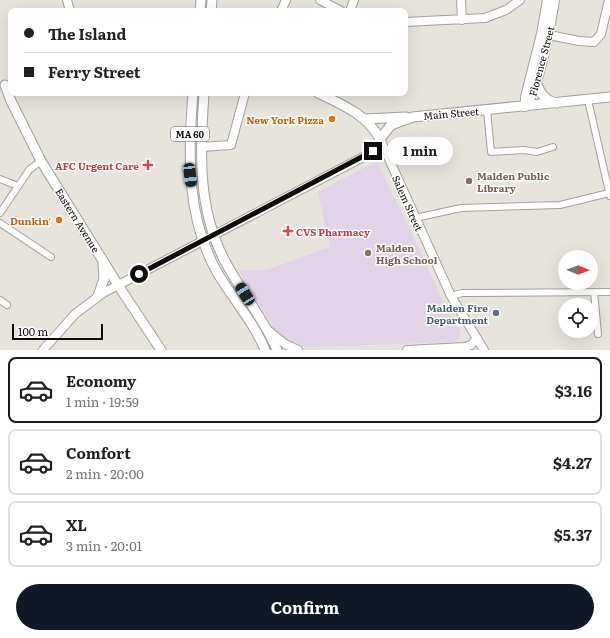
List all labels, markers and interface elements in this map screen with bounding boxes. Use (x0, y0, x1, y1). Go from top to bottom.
text: The Island (48, 22, 126, 45)
street label: Florence Street (524, 24, 558, 98)
text: Ferry Street (48, 60, 140, 83)
street label: Main Street (423, 103, 479, 123)
place label: New York Pizza (246, 112, 324, 127)
marker: New York Pizza (327, 114, 337, 124)
road number: MA 60 (171, 127, 209, 141)
callout: 1 min (387, 137, 453, 165)
text: 1 min (403, 141, 437, 160)
route end (364, 142, 382, 160)
place label: AFC Urgent Care (55, 158, 139, 173)
marker: AFC Urgent Care (142, 159, 154, 171)
car (183, 162, 197, 188)
place label: Malden Public Library (477, 168, 550, 195)
street label: Salem Street (389, 173, 427, 233)
marker: Malden Public Library (464, 176, 474, 186)
street label: Eastern Avenue (52, 185, 104, 255)
place label: Dunkin' (10, 213, 51, 228)
marker: Dunkin' (54, 215, 64, 225)
place label: CVS Pharmacy (296, 224, 371, 239)
marker: CVS Pharmacy (283, 226, 293, 236)
place label: Malden High School (376, 240, 438, 267)
marker: Malden High School (363, 248, 373, 258)
north arrow (558, 250, 598, 290)
map controls (558, 250, 598, 338)
route start (130, 265, 148, 283)
car (234, 281, 256, 307)
button: locate (558, 298, 598, 338)
place label: Malden Fire Department (426, 300, 489, 327)
marker: Malden Fire Department (491, 308, 501, 318)
scale bar (12, 322, 103, 341)
text: 100 m (18, 323, 48, 339)
text: Economy (66, 369, 136, 392)
icon: car (18, 372, 54, 408)
text: $3.16 (555, 379, 592, 402)
text: 1 min · 19:59 (66, 392, 139, 411)
text: Comfort (66, 441, 131, 464)
icon: car (18, 444, 54, 480)
text: $4.27 (553, 451, 592, 474)
text: 2 min · 20:00 (66, 464, 144, 483)
text: XL (66, 513, 87, 536)
icon: car (18, 516, 54, 552)
text: $5.37 (554, 523, 592, 546)
text: 3 min · 20:01 (66, 536, 142, 555)
button: Confirm (16, 584, 594, 630)

